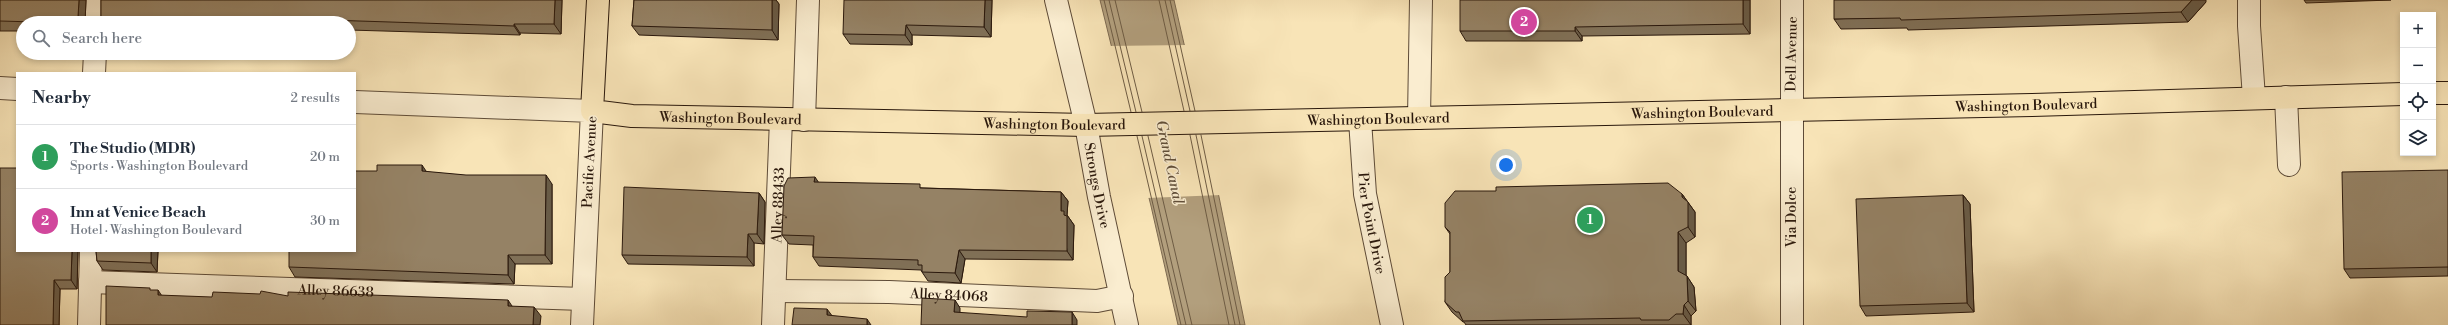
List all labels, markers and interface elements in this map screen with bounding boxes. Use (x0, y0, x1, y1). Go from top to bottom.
pin: 2 (1511, 7, 1537, 37)
map controls (2400, 12, 2436, 156)
button: + (2400, 12, 2436, 48)
search box (16, 16, 356, 60)
street label: Dell Avenue (1782, 16, 1802, 92)
icon: search (30, 27, 52, 49)
text: Search here (62, 29, 142, 48)
button: − (2400, 48, 2436, 84)
button: locate (2400, 84, 2436, 120)
text: Nearby (32, 87, 91, 109)
text: 2 results (291, 90, 340, 106)
street label: Washington Boulevard (1954, 95, 2098, 117)
street label: Washington Boulevard (1630, 102, 1774, 123)
street label: Washington Boulevard (658, 109, 802, 129)
street label: Washington Boulevard (1306, 109, 1450, 130)
street label: Pacific Avenue (579, 115, 601, 209)
street label: Washington Boulevard (982, 115, 1126, 135)
water label: Grand Canal (1151, 118, 1188, 206)
button: layers (2400, 120, 2436, 156)
text: The Studio (MDR) (70, 139, 195, 158)
street label: Strongs Drive (1079, 141, 1114, 230)
text: 1 (42, 149, 48, 165)
text: 20 m (310, 149, 340, 165)
your location (1496, 155, 1516, 175)
text: Sports · Washington Boulevard (70, 158, 248, 174)
street label: Alley 88433 (768, 167, 789, 244)
street label: Pier Point Drive (1354, 172, 1389, 276)
street label: Via Dolce (1783, 187, 1801, 248)
text: Inn at Venice Beach (70, 203, 206, 222)
pin: 1 (1577, 205, 1603, 235)
text: 2 (41, 213, 49, 229)
text: 30 m (310, 213, 340, 229)
text: Hotel · Washington Boulevard (70, 222, 242, 238)
street label: Alley 86638 (296, 281, 374, 302)
street label: Alley 84068 (908, 285, 988, 306)

